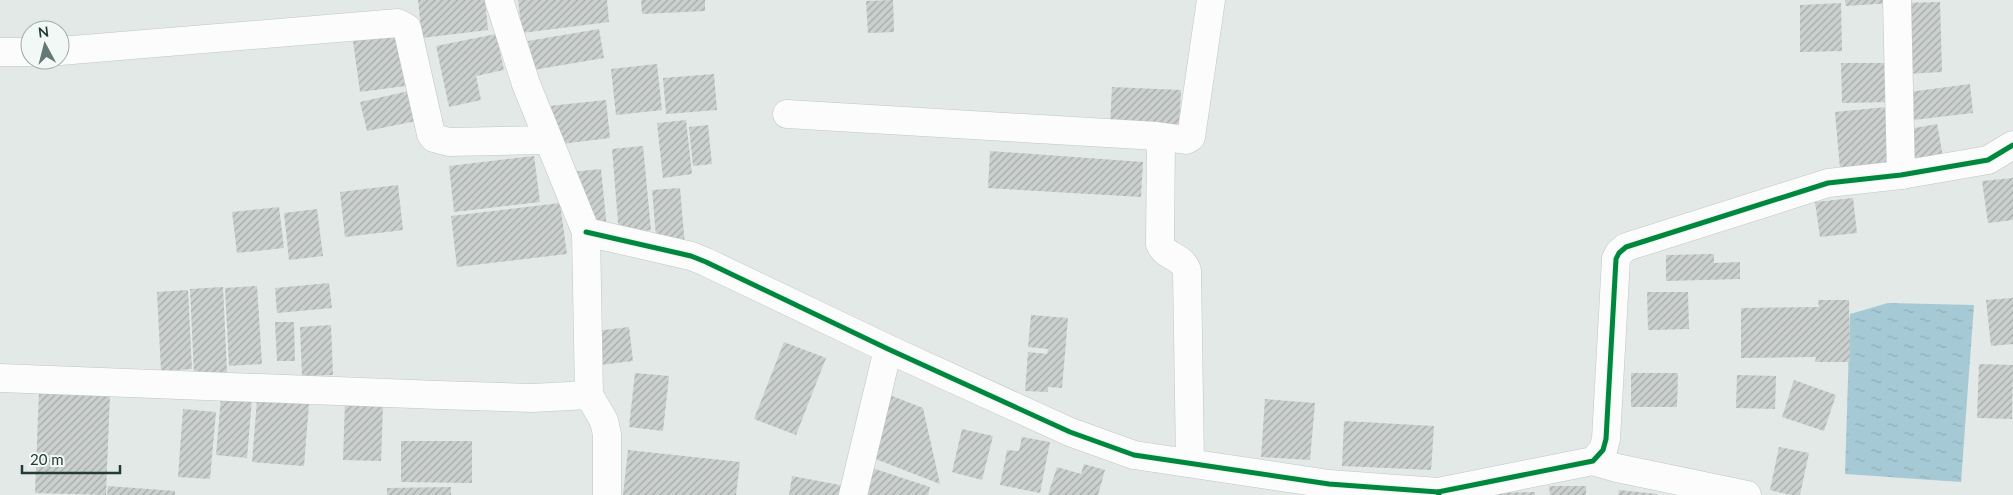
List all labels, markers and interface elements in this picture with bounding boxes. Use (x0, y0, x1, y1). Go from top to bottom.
north arrow (20, 20, 70, 70)
text: N (37, 23, 50, 41)
scale bar (22, 442, 120, 474)
text: 20 m (30, 450, 64, 468)

